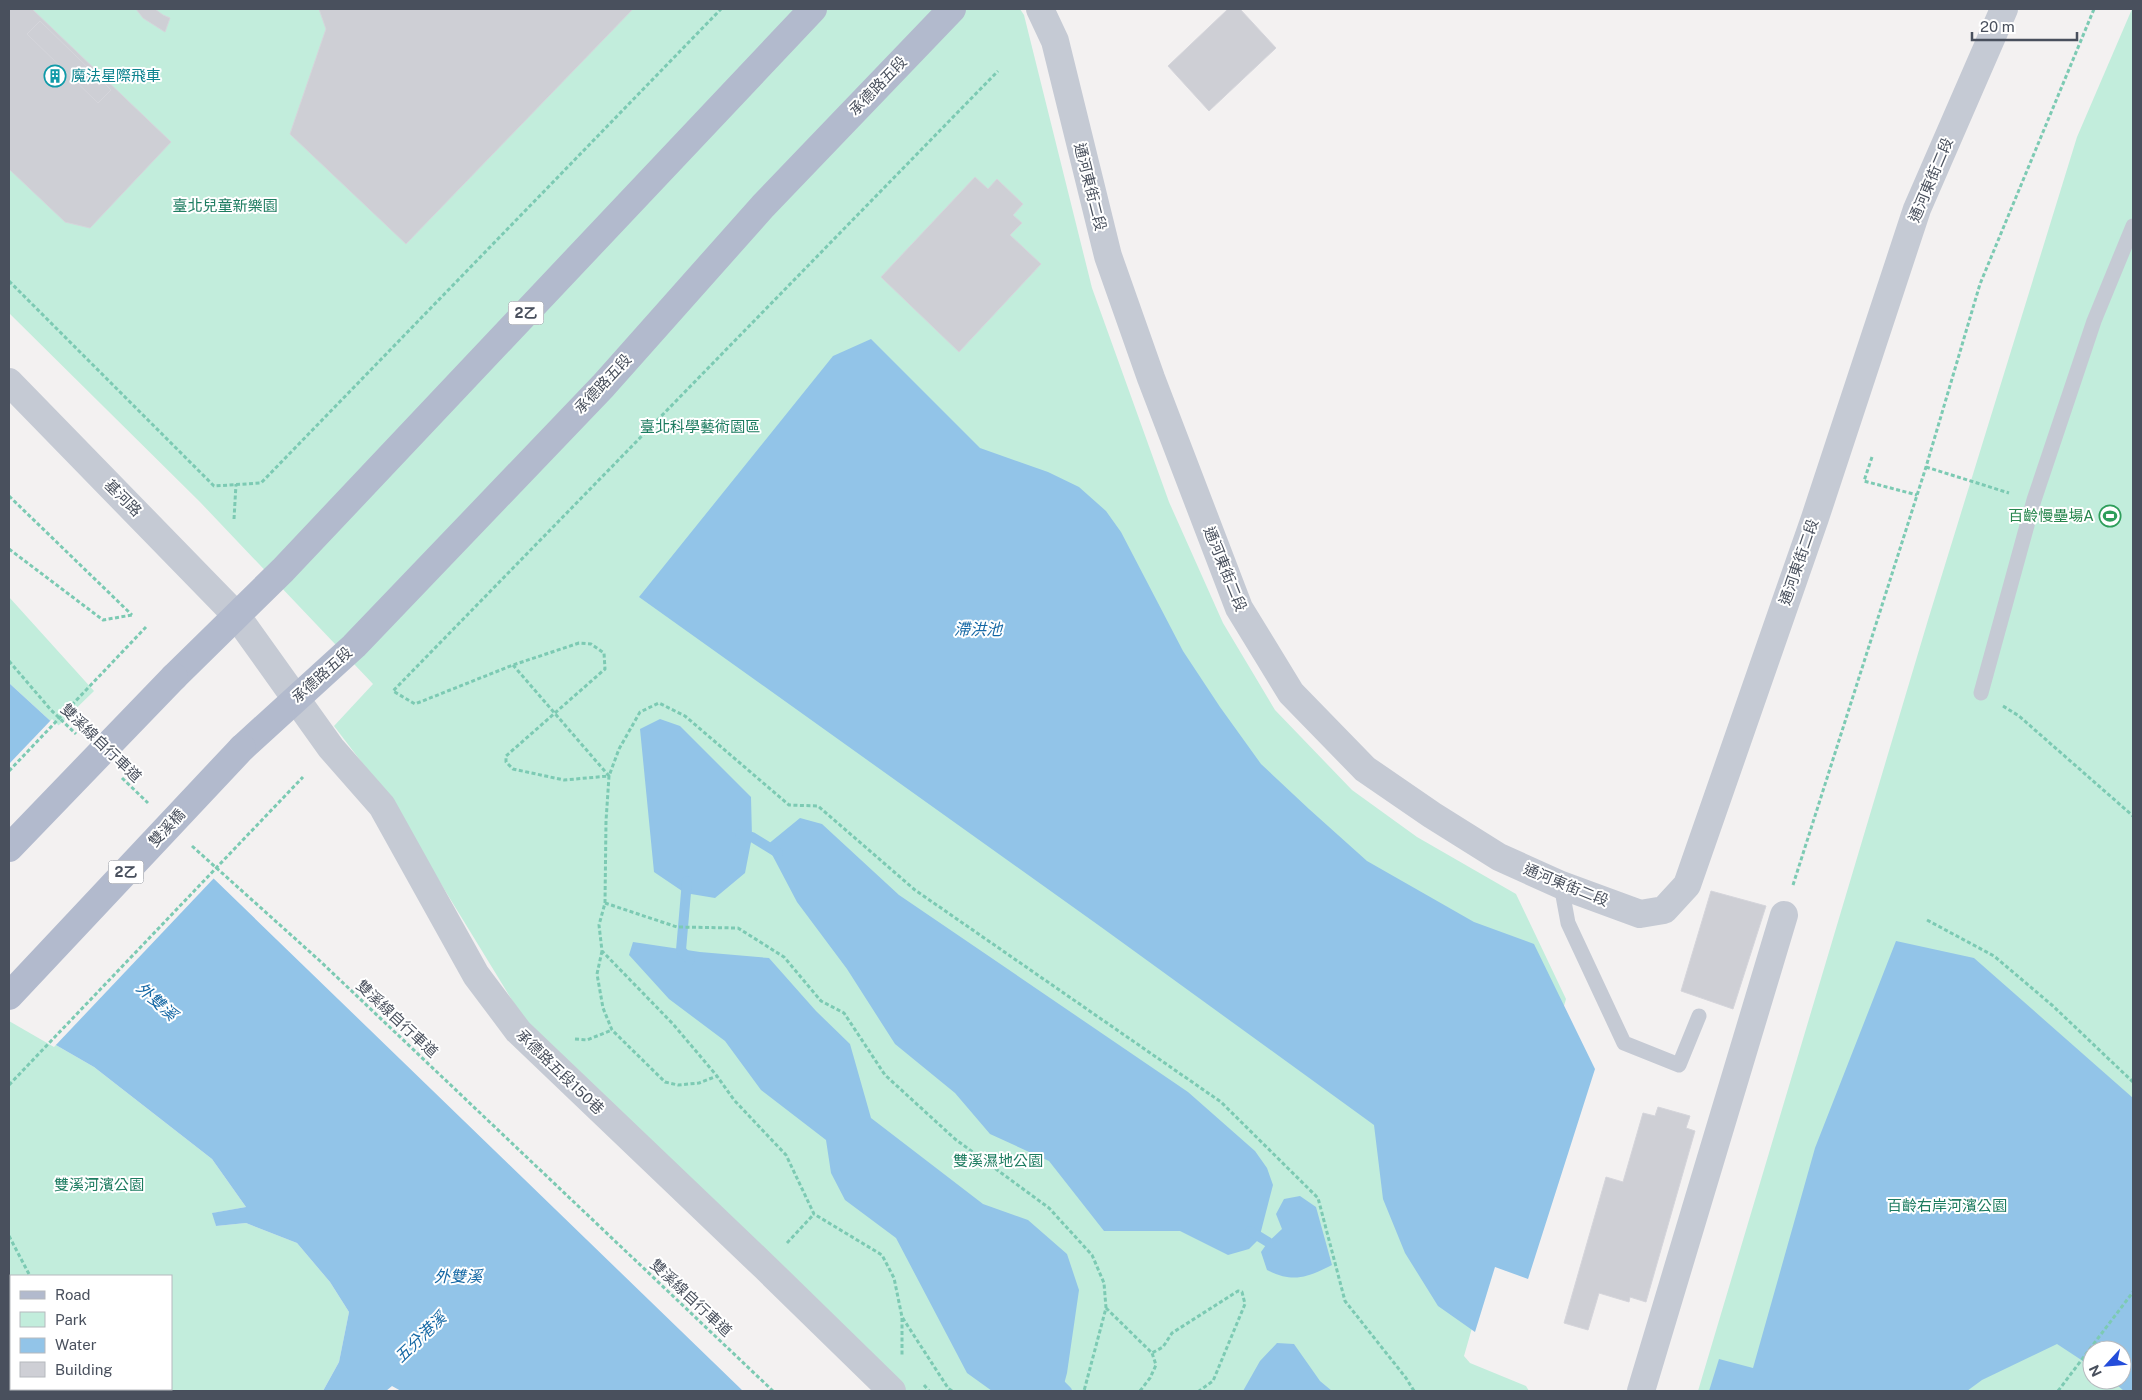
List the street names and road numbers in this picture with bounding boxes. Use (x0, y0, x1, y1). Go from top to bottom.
street label: 承德路五段 (845, 53, 910, 119)
street label: 通河東街二段 (1905, 135, 1956, 225)
street label: 通河東街二段 (1071, 141, 1110, 233)
road number: 2乙 (508, 302, 544, 324)
street label: 承德路五段 (571, 350, 634, 417)
street label: 基河路 (101, 476, 145, 520)
street label: 通河東街二段 (1776, 517, 1821, 607)
street label: 通河東街二段 (1201, 524, 1250, 614)
street label: 承德路五段 (288, 643, 355, 706)
street label: 雙溪線自行車道 (58, 700, 145, 785)
street label: 雙溪橋 (145, 805, 188, 850)
road number: 2乙 (108, 860, 144, 884)
street label: 通河東街二段 (1521, 860, 1611, 909)
street label: 雙溪線自行車道 (353, 977, 442, 1061)
street label: 承德路五段150巷 (513, 1026, 608, 1118)
street label: 雙溪線自行車道 (647, 1256, 736, 1340)

